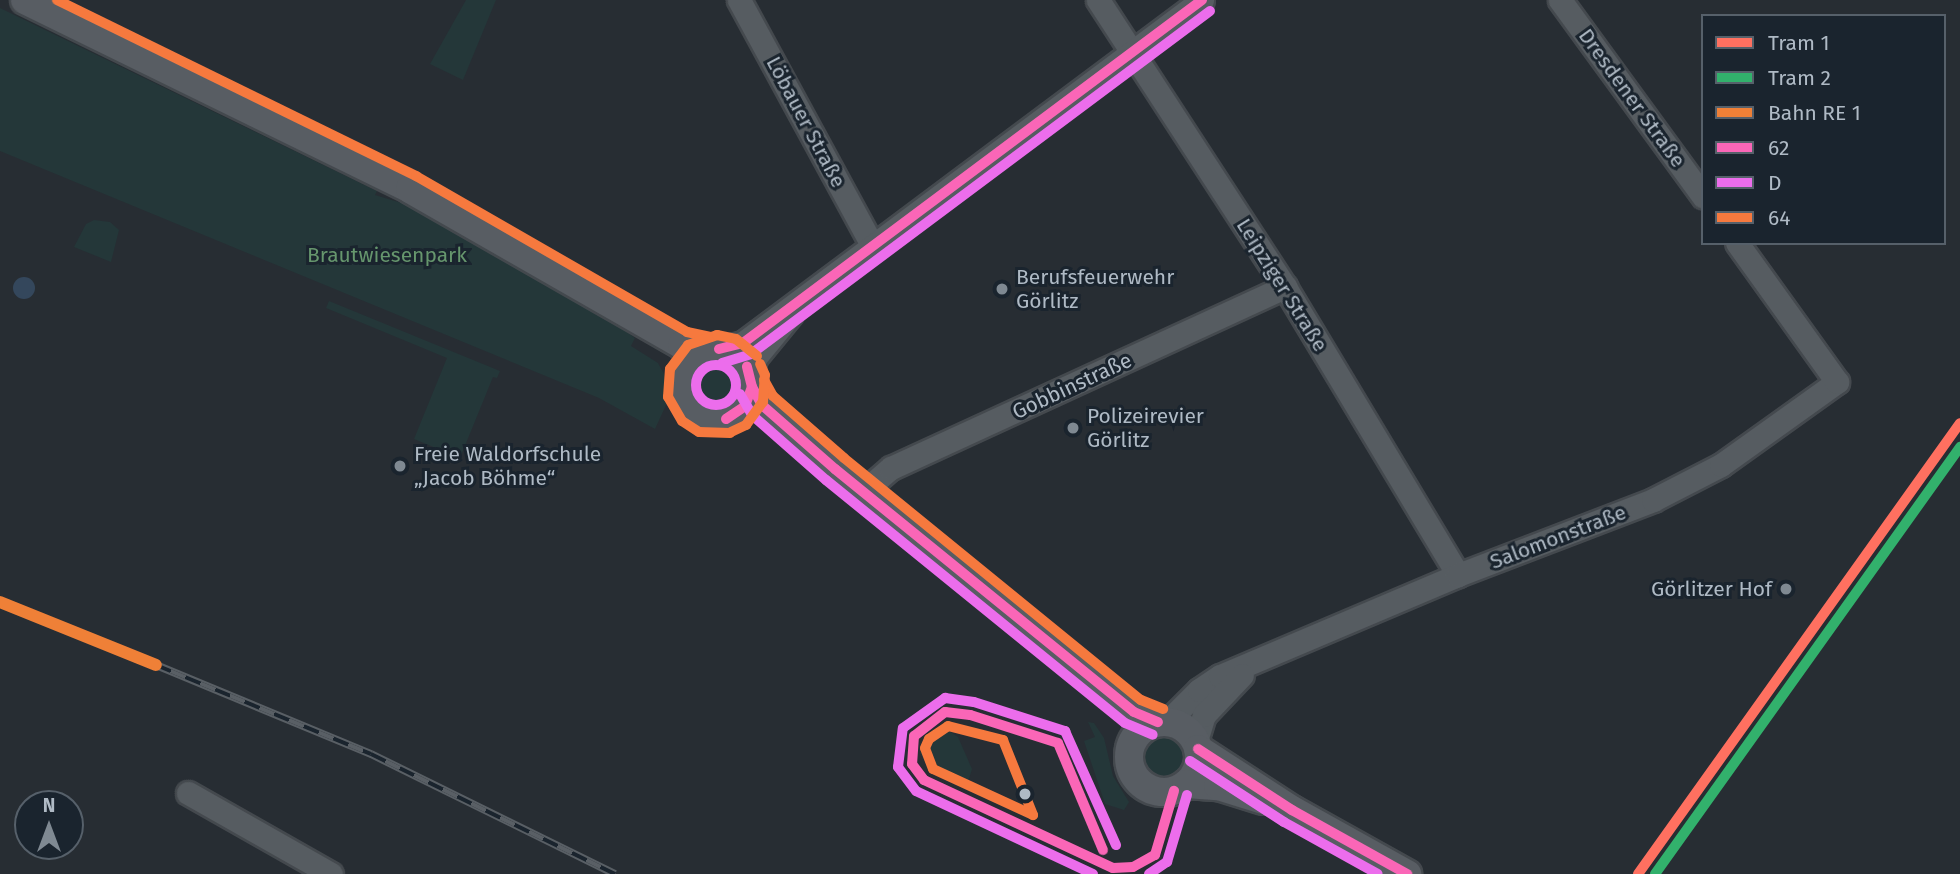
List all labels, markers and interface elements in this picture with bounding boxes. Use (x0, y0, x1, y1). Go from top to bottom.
legend (1701, 14, 1946, 245)
street label: Dresdener Straße (1573, 24, 1691, 172)
text: Tram 1 (1768, 30, 1830, 56)
street label: Löbauer Straße (761, 52, 851, 192)
text: Tram 2 (1768, 65, 1831, 91)
text: Bahn RE 1 (1768, 100, 1861, 126)
text: 62 (1768, 135, 1789, 161)
text: D (1768, 170, 1782, 196)
text: 64 (1768, 205, 1790, 231)
street label: Leipziger Straße (1231, 214, 1333, 356)
park label: Brautwiesenpark (307, 242, 467, 268)
place label: Berufsfeuerwehr Görlitz (1016, 264, 1174, 314)
marker: Berufsfeuerwehr Görlitz (994, 281, 1010, 297)
street label: Gobbinstraße (1008, 347, 1136, 425)
place label: Polizeirevier Görlitz (1087, 403, 1204, 453)
marker: Polizeirevier Görlitz (1065, 420, 1081, 436)
place label: Freie Waldorfschule „Jacob Böhme“ (414, 441, 601, 491)
marker: Freie Waldorfschule „Jacob Böhme“ (392, 458, 408, 474)
street label: Salomonstraße (1486, 500, 1630, 574)
place label: Görlitzer Hof (1651, 576, 1772, 602)
marker: Görlitzer Hof (1778, 581, 1794, 597)
unlabelled marker (1018, 787, 1032, 801)
north arrow (14, 790, 84, 860)
text: N (43, 794, 55, 817)

